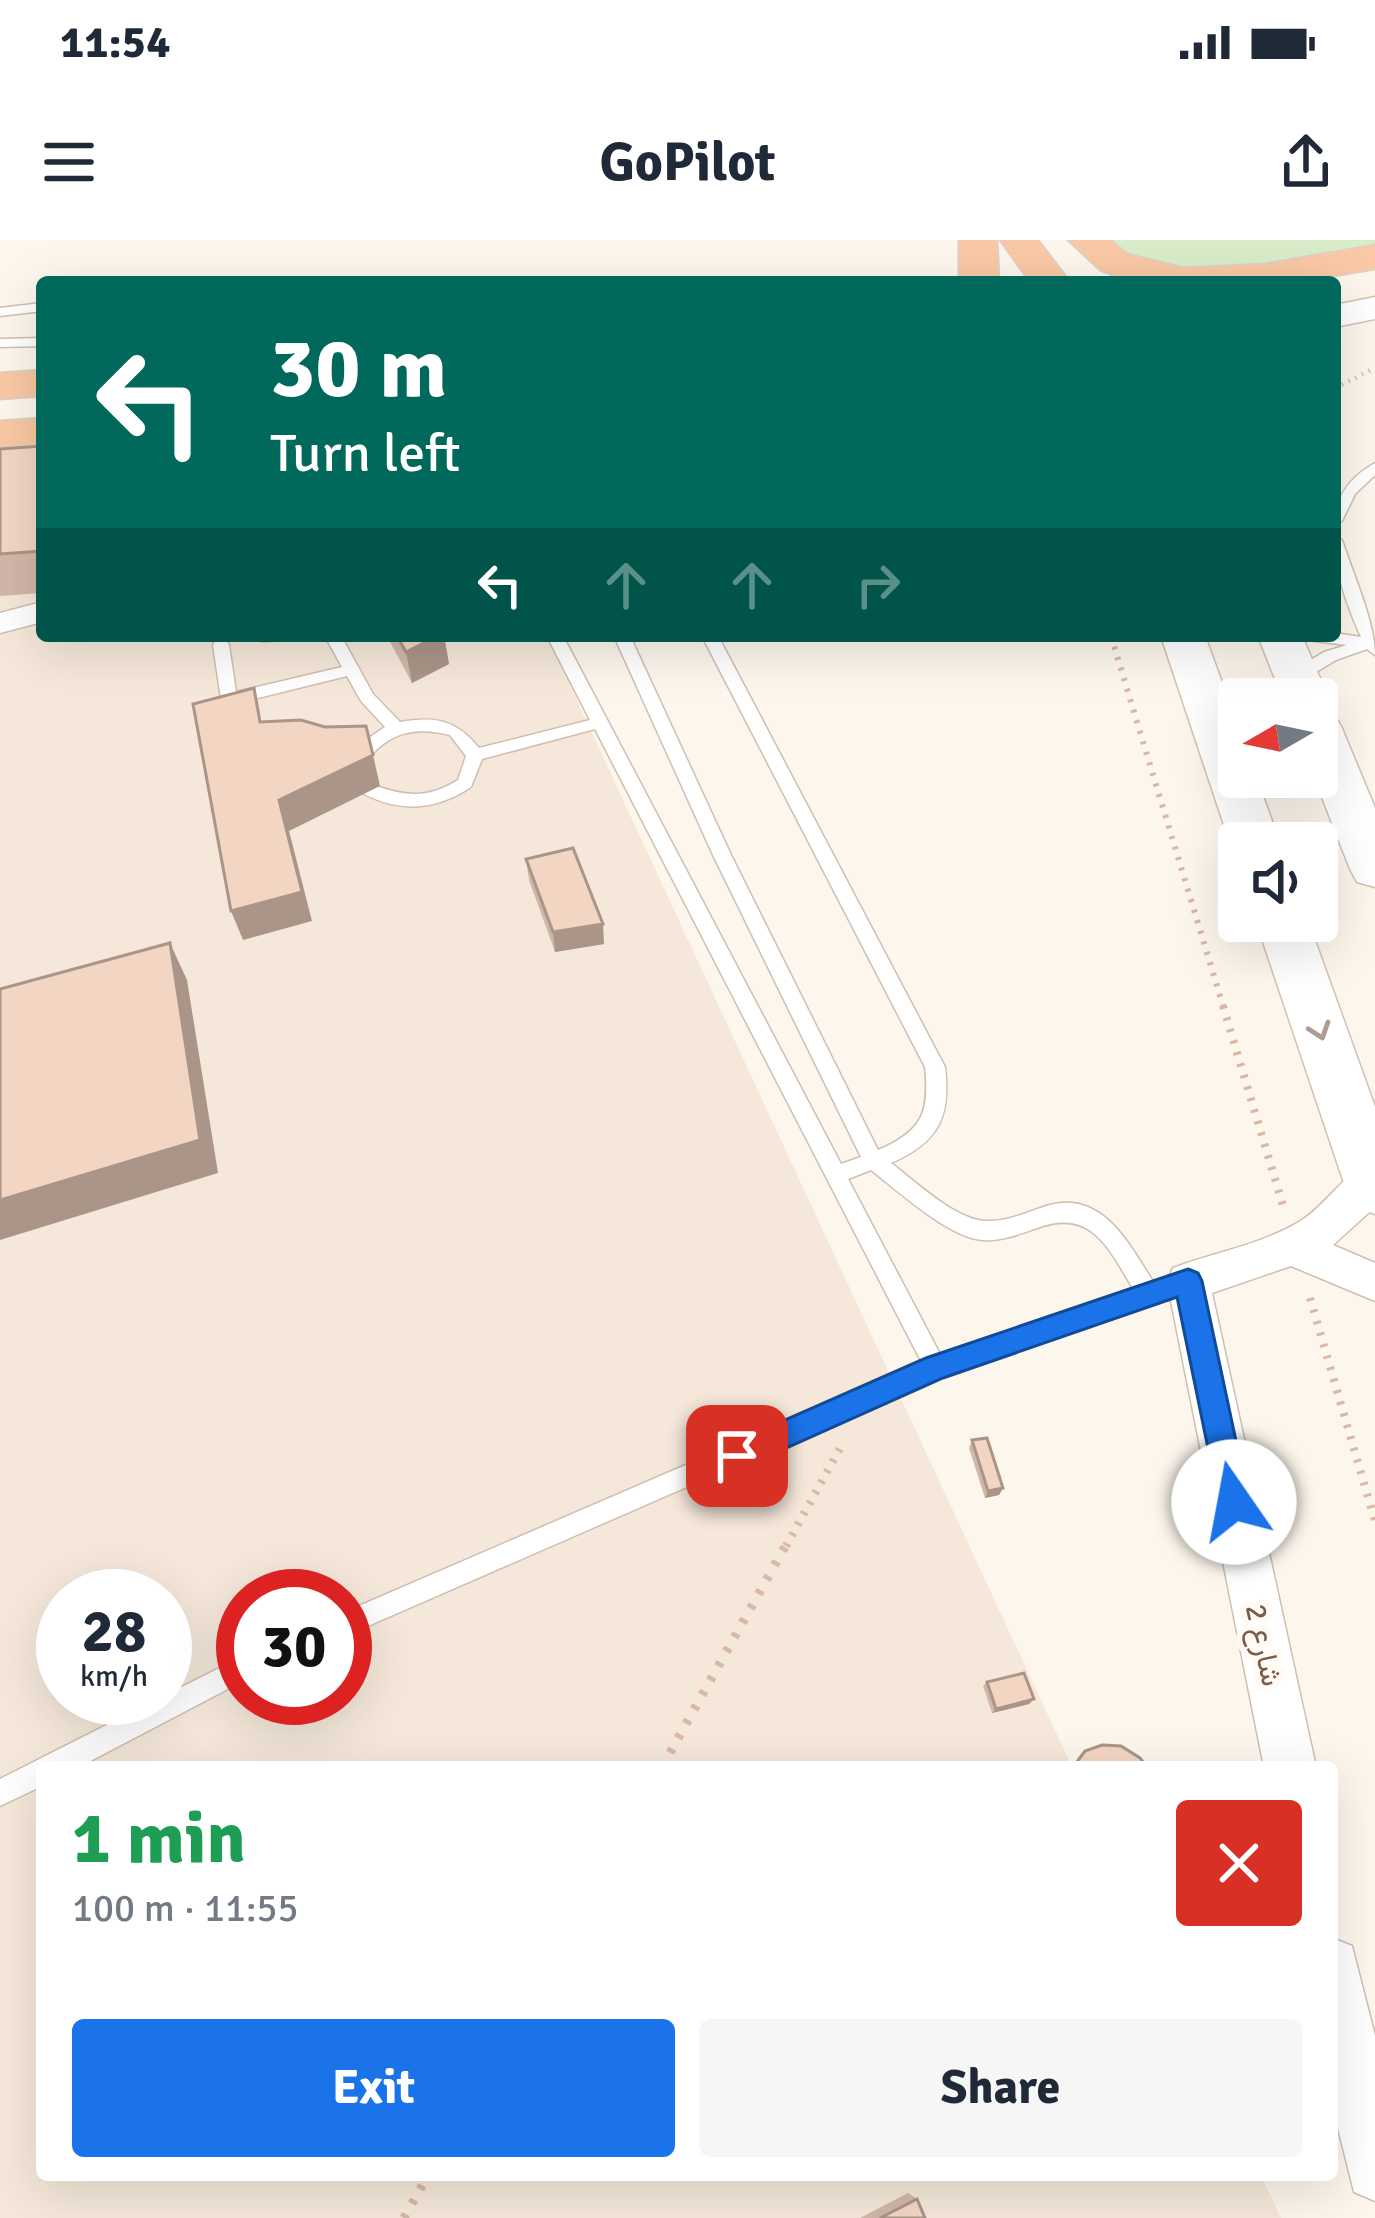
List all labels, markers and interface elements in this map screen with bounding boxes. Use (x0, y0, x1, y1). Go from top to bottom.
text: 11:54 (60, 15, 170, 70)
icon: menu (36, 129, 102, 195)
text: GoPilot (599, 129, 776, 196)
icon: share (1273, 129, 1339, 195)
text: 30 m (270, 317, 447, 421)
icon: left (72, 324, 228, 480)
text: Turn left (270, 420, 460, 487)
icon: left (467, 552, 533, 618)
icon: ahead (593, 552, 659, 618)
icon: ahead (719, 552, 785, 618)
icon: right (845, 552, 911, 618)
north arrow (1218, 678, 1338, 798)
map controls (1218, 678, 1338, 942)
button: sound (1218, 822, 1338, 942)
one-way arrow (1306, 1020, 1330, 1041)
pin (686, 1405, 788, 1507)
icon: arrive (704, 1423, 770, 1489)
position arrow (1171, 1439, 1297, 1565)
speed limit sign: 30 (216, 1569, 372, 1725)
text: 28 (82, 1595, 146, 1669)
street label: شارع 2 (1236, 1601, 1290, 1690)
text: km/h (80, 1658, 148, 1695)
text: 1 min (72, 1794, 246, 1883)
button: close (1176, 1800, 1302, 1926)
text: 100 m · 11:55 (72, 1884, 299, 1932)
button: Exit (72, 2019, 675, 2157)
button: Share (699, 2019, 1302, 2157)

